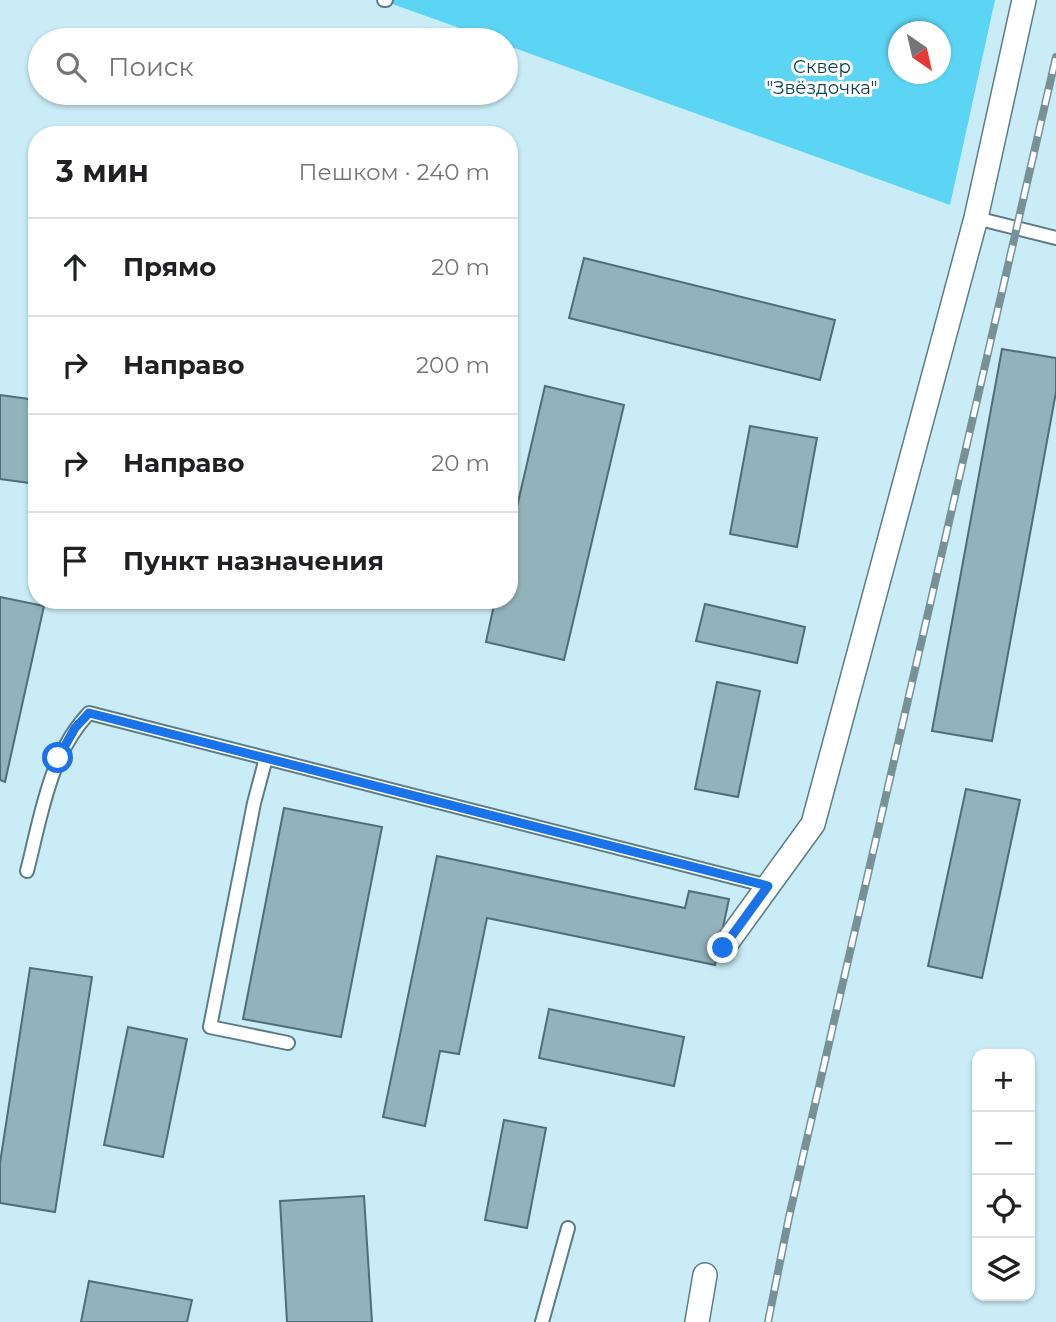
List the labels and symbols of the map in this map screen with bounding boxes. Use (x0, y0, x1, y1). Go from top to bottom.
north arrow (888, 21, 951, 84)
park label: Сквер "Звёздочка" (766, 56, 878, 99)
route start (42, 742, 73, 773)
route end (707, 932, 738, 963)

